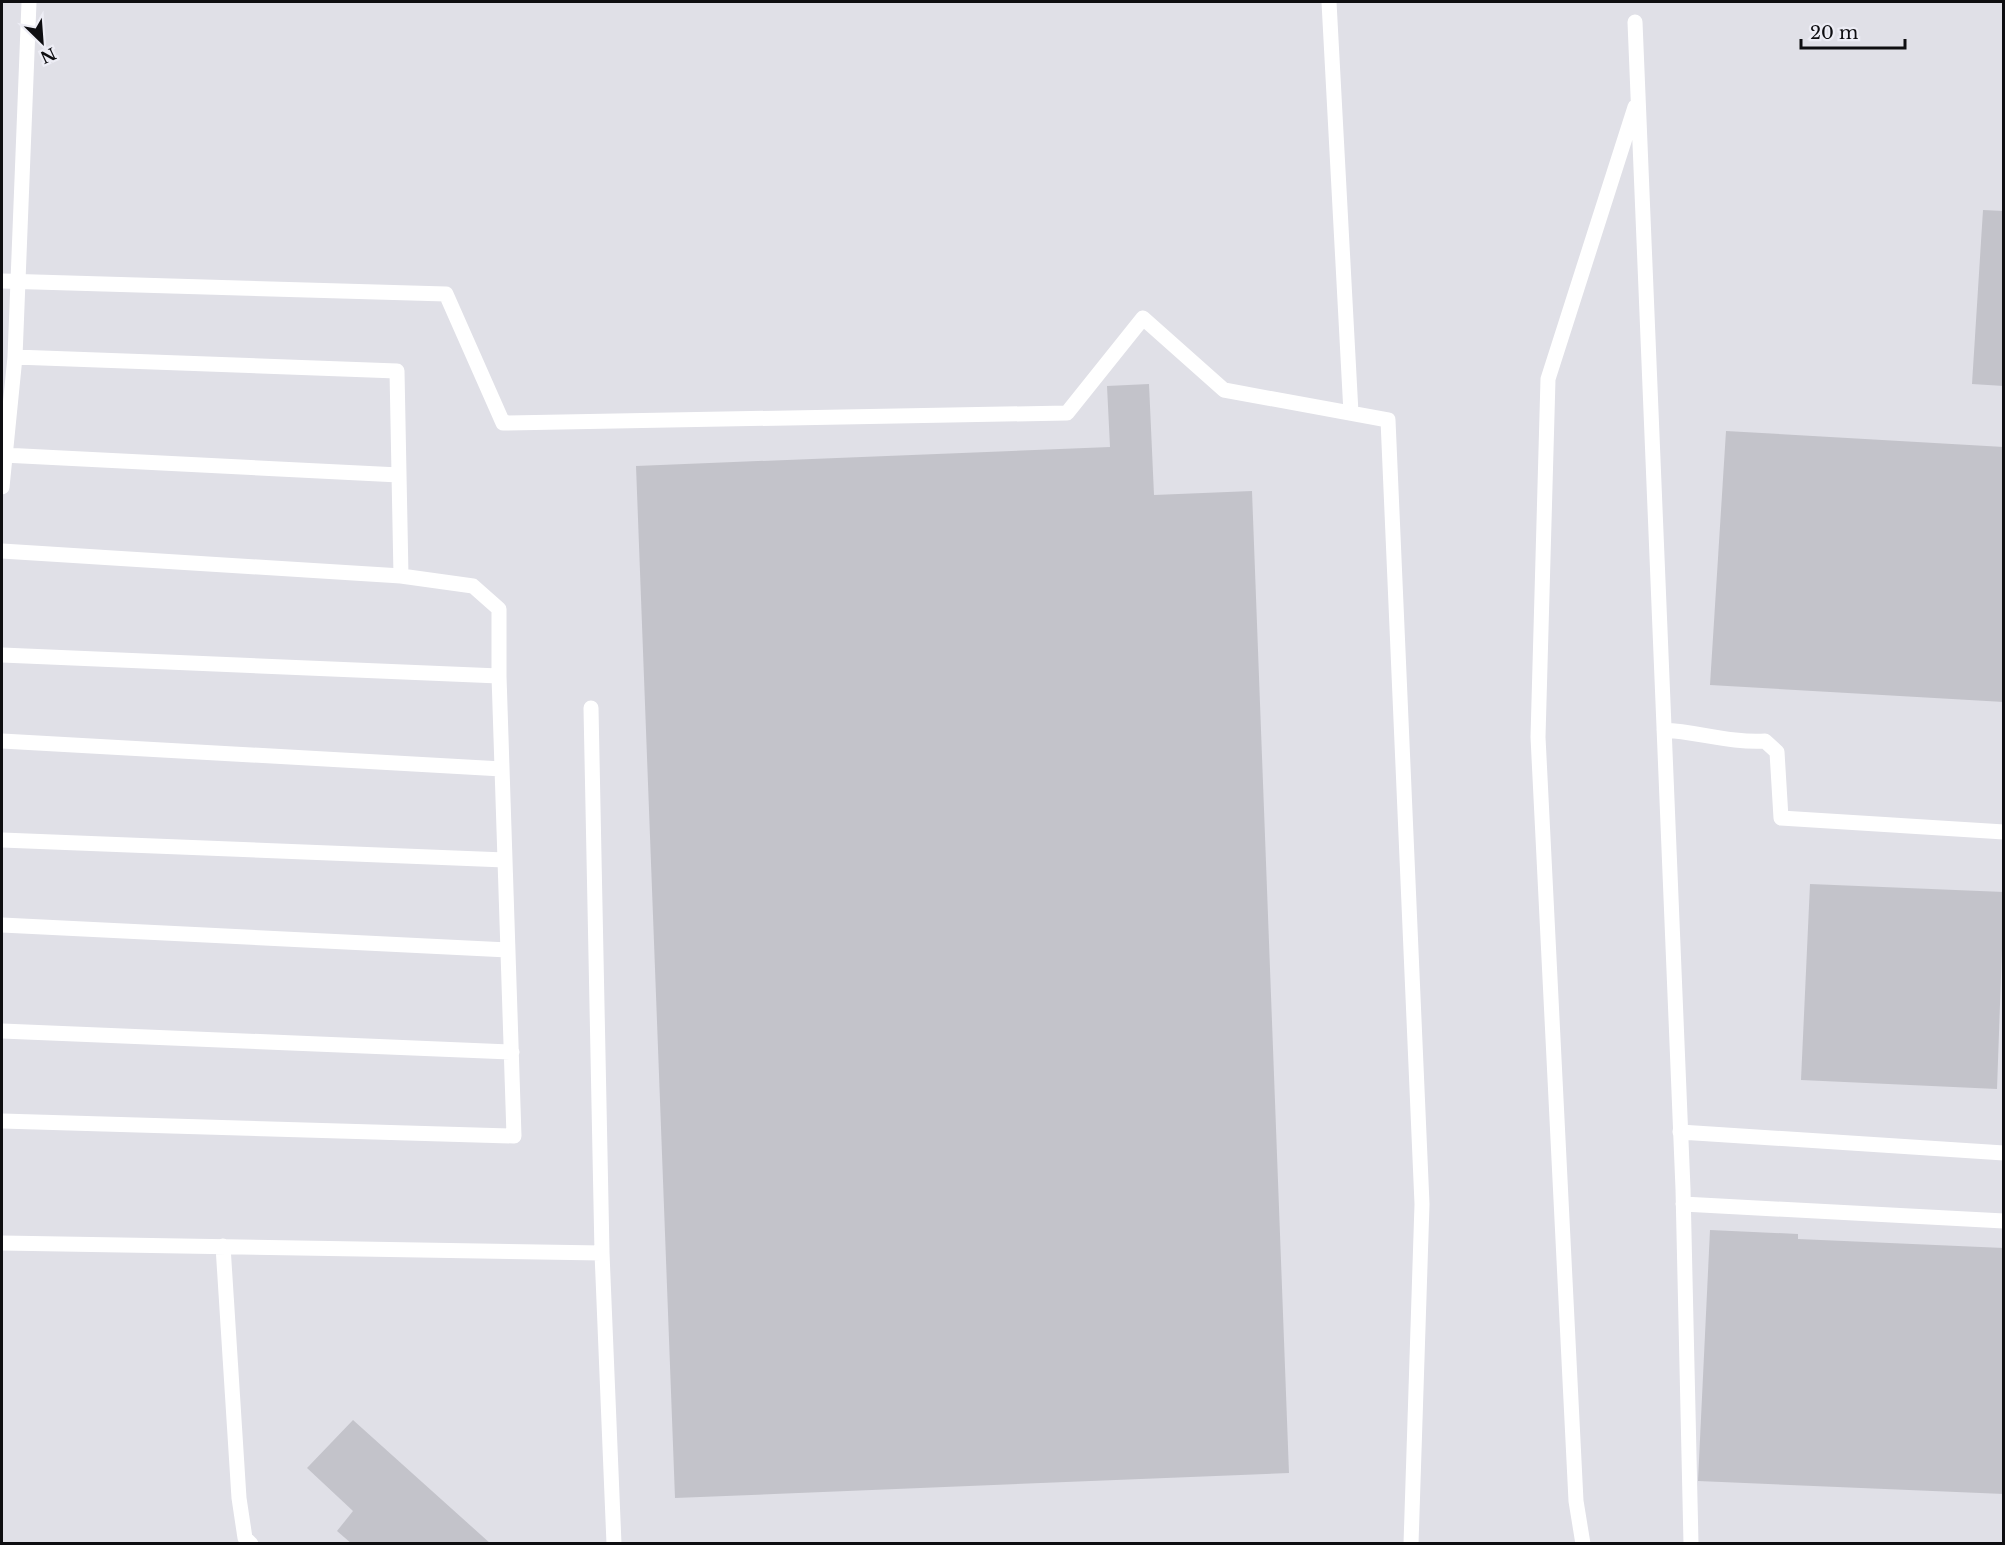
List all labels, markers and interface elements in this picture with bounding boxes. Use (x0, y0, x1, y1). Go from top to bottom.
north arrow (12, 12, 72, 72)
scale bar (1801, 12, 1904, 50)
text: 20 m (1810, 22, 1858, 44)
text: N (37, 43, 59, 68)

